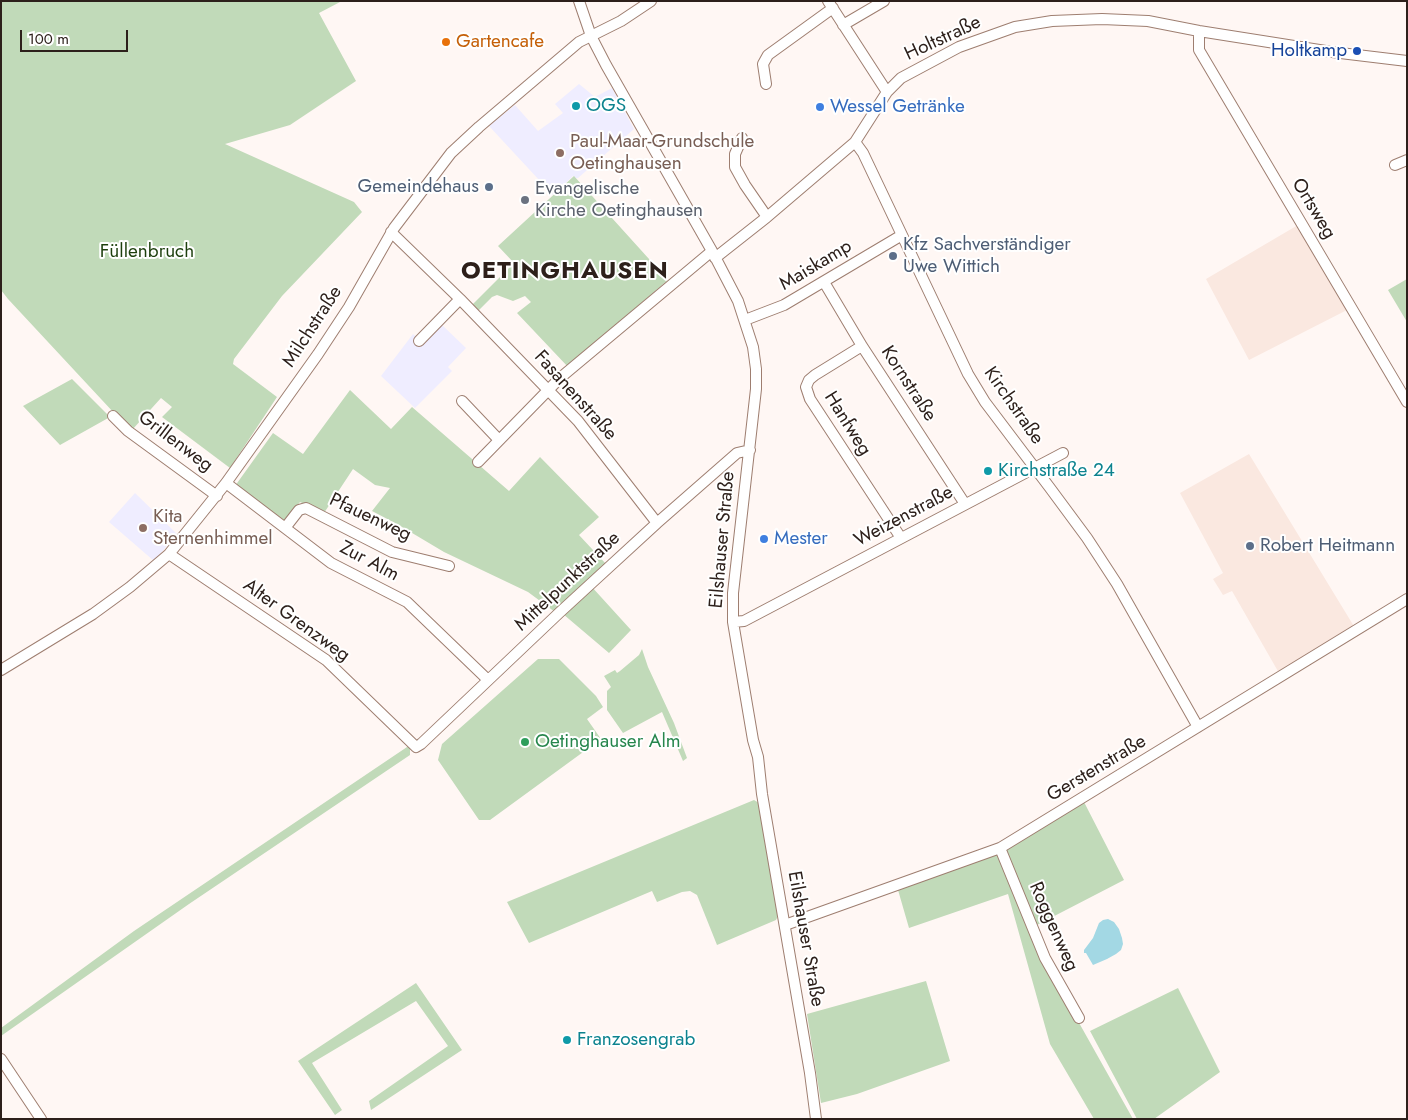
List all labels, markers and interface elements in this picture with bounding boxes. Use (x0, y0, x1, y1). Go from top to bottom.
street label: Holtstraße (901, 11, 985, 67)
scale bar (22, 20, 130, 52)
text: 100 m (28, 28, 69, 50)
place label: Gartencafe (456, 31, 544, 53)
marker: Gartencafe (440, 36, 452, 48)
place label: Holtkamp (1271, 40, 1347, 62)
marker: Holtkamp (1351, 45, 1363, 57)
place label: OGS (586, 95, 626, 117)
place label: Wessel Getränke (830, 96, 965, 118)
marker: OGS (570, 100, 582, 112)
marker: Wessel Getränke (814, 101, 826, 113)
place label: Paul-Maar-Grundschule Oetinghausen (570, 131, 754, 175)
marker: Paul-Maar-Grundschule Oetinghausen (554, 147, 566, 159)
street label: Ortsweg (1286, 174, 1340, 244)
place label: Gemeindehaus (358, 176, 479, 198)
place label: Evangelische Kirche Oetinghausen (535, 178, 703, 222)
marker: Gemeindehaus (483, 181, 495, 193)
marker: Evangelische Kirche Oetinghausen (519, 194, 531, 206)
place label: Kfz Sachverständiger Uwe Wittich (903, 234, 1071, 278)
street label: Maiskamp (776, 236, 856, 296)
park label: Füllenbruch (100, 241, 194, 263)
marker: Kfz Sachverständiger Uwe Wittich (887, 250, 899, 262)
district label: OETINGHAUSEN (460, 258, 670, 286)
street label: Milchstraße (278, 282, 348, 372)
street label: Kornstraße (875, 342, 941, 426)
street label: Fasanenstraße (529, 346, 621, 446)
street label: Kirchstraße (978, 363, 1048, 449)
street label: Hanfweg (818, 388, 876, 460)
street label: Grillenweg (133, 406, 217, 478)
place label: Kirchstraße 24 (998, 460, 1115, 482)
marker: Kirchstraße 24 (982, 465, 994, 477)
street label: Eilshauser Straße (706, 471, 740, 609)
street label: Weizenstraße (851, 481, 957, 553)
street label: Pfauenweg (325, 489, 415, 547)
place label: Kita Sternenhimmel (153, 506, 273, 550)
marker: Kita Sternenhimmel (137, 522, 149, 534)
street label: Mittelpunktstraße (511, 527, 625, 637)
place label: Mester (774, 528, 828, 550)
marker: Mester (758, 533, 770, 545)
place label: Robert Heitmann (1260, 535, 1395, 557)
street label: Zur Alm (336, 537, 402, 587)
marker: Robert Heitmann (1244, 540, 1256, 552)
street label: Alter Grenzweg (238, 575, 354, 667)
place label: Oetinghauser Alm (535, 731, 681, 753)
street label: Gerstenstraße (1043, 731, 1151, 807)
marker: Oetinghauser Alm (519, 736, 531, 748)
street label: Eilshauser Straße (782, 869, 828, 1009)
street label: Roggenweg (1023, 879, 1083, 975)
place label: Franzosengrab (577, 1029, 695, 1051)
marker: Franzosengrab (561, 1034, 573, 1046)

